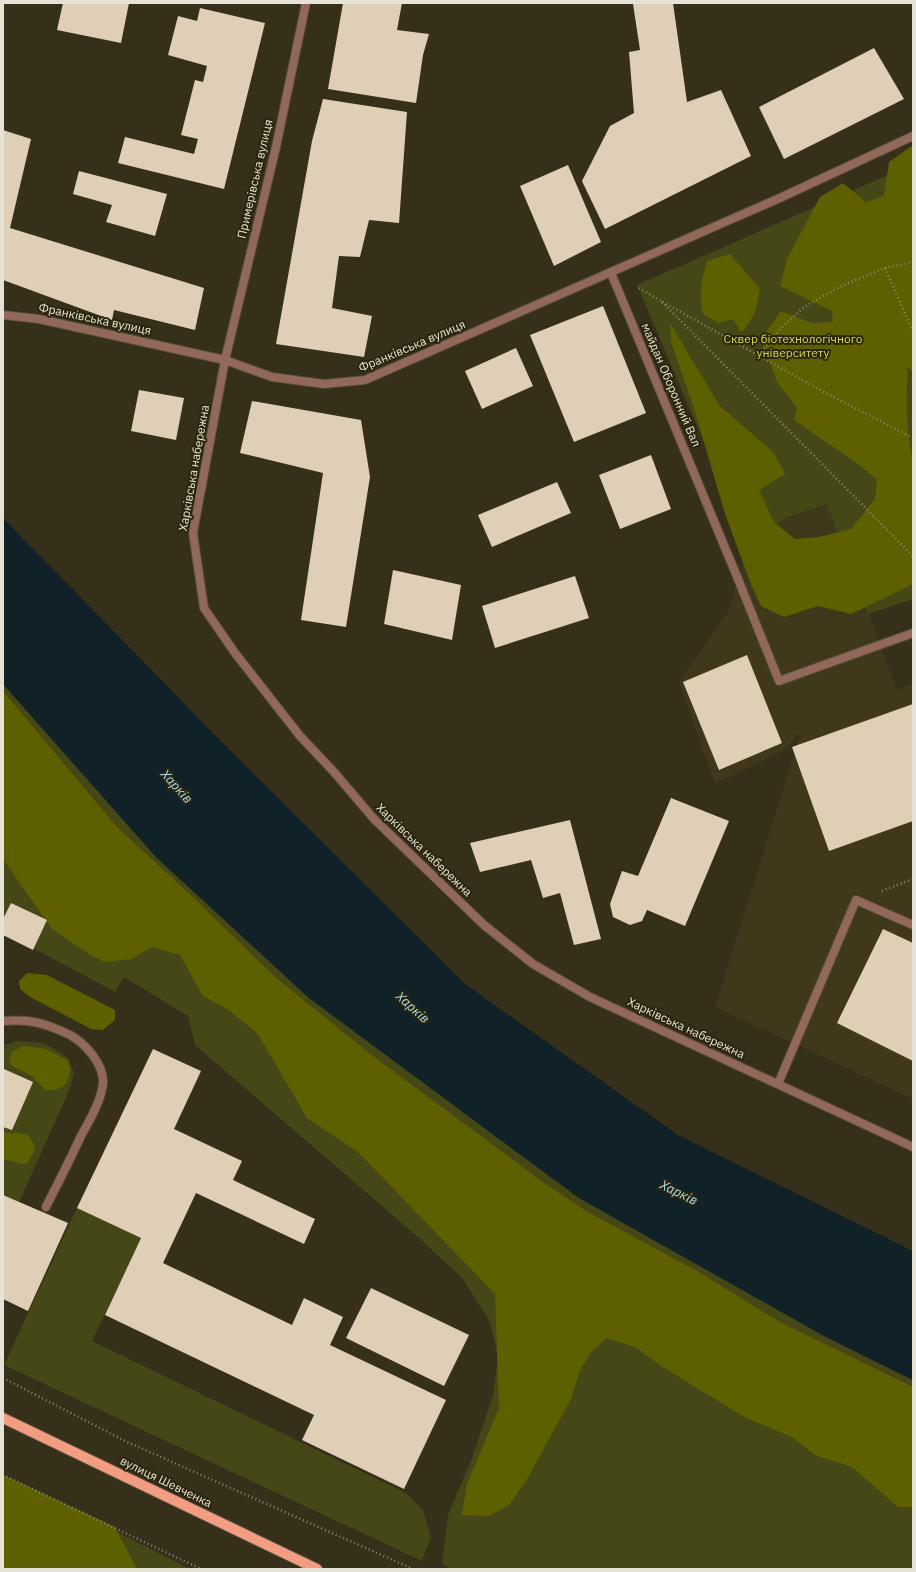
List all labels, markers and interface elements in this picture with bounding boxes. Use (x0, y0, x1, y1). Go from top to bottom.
street label: Примерівська вулиця (234, 118, 276, 240)
street label: Франківська вулиця (37, 299, 153, 338)
street label: Франківська вулиця (356, 316, 468, 375)
street label: майдан Оборонний Вал (639, 321, 704, 449)
park label: Сквер біотехнологічного університету (724, 331, 863, 360)
street label: Харківська набережна (175, 403, 212, 532)
water label: Харків (156, 765, 196, 807)
street label: Харківська набережна (373, 800, 476, 900)
water label: Харків (391, 987, 433, 1027)
street label: Харківська набережна (625, 994, 748, 1062)
water label: Харків (656, 1176, 700, 1209)
street label: вулиця Шевченка (118, 1453, 215, 1511)

